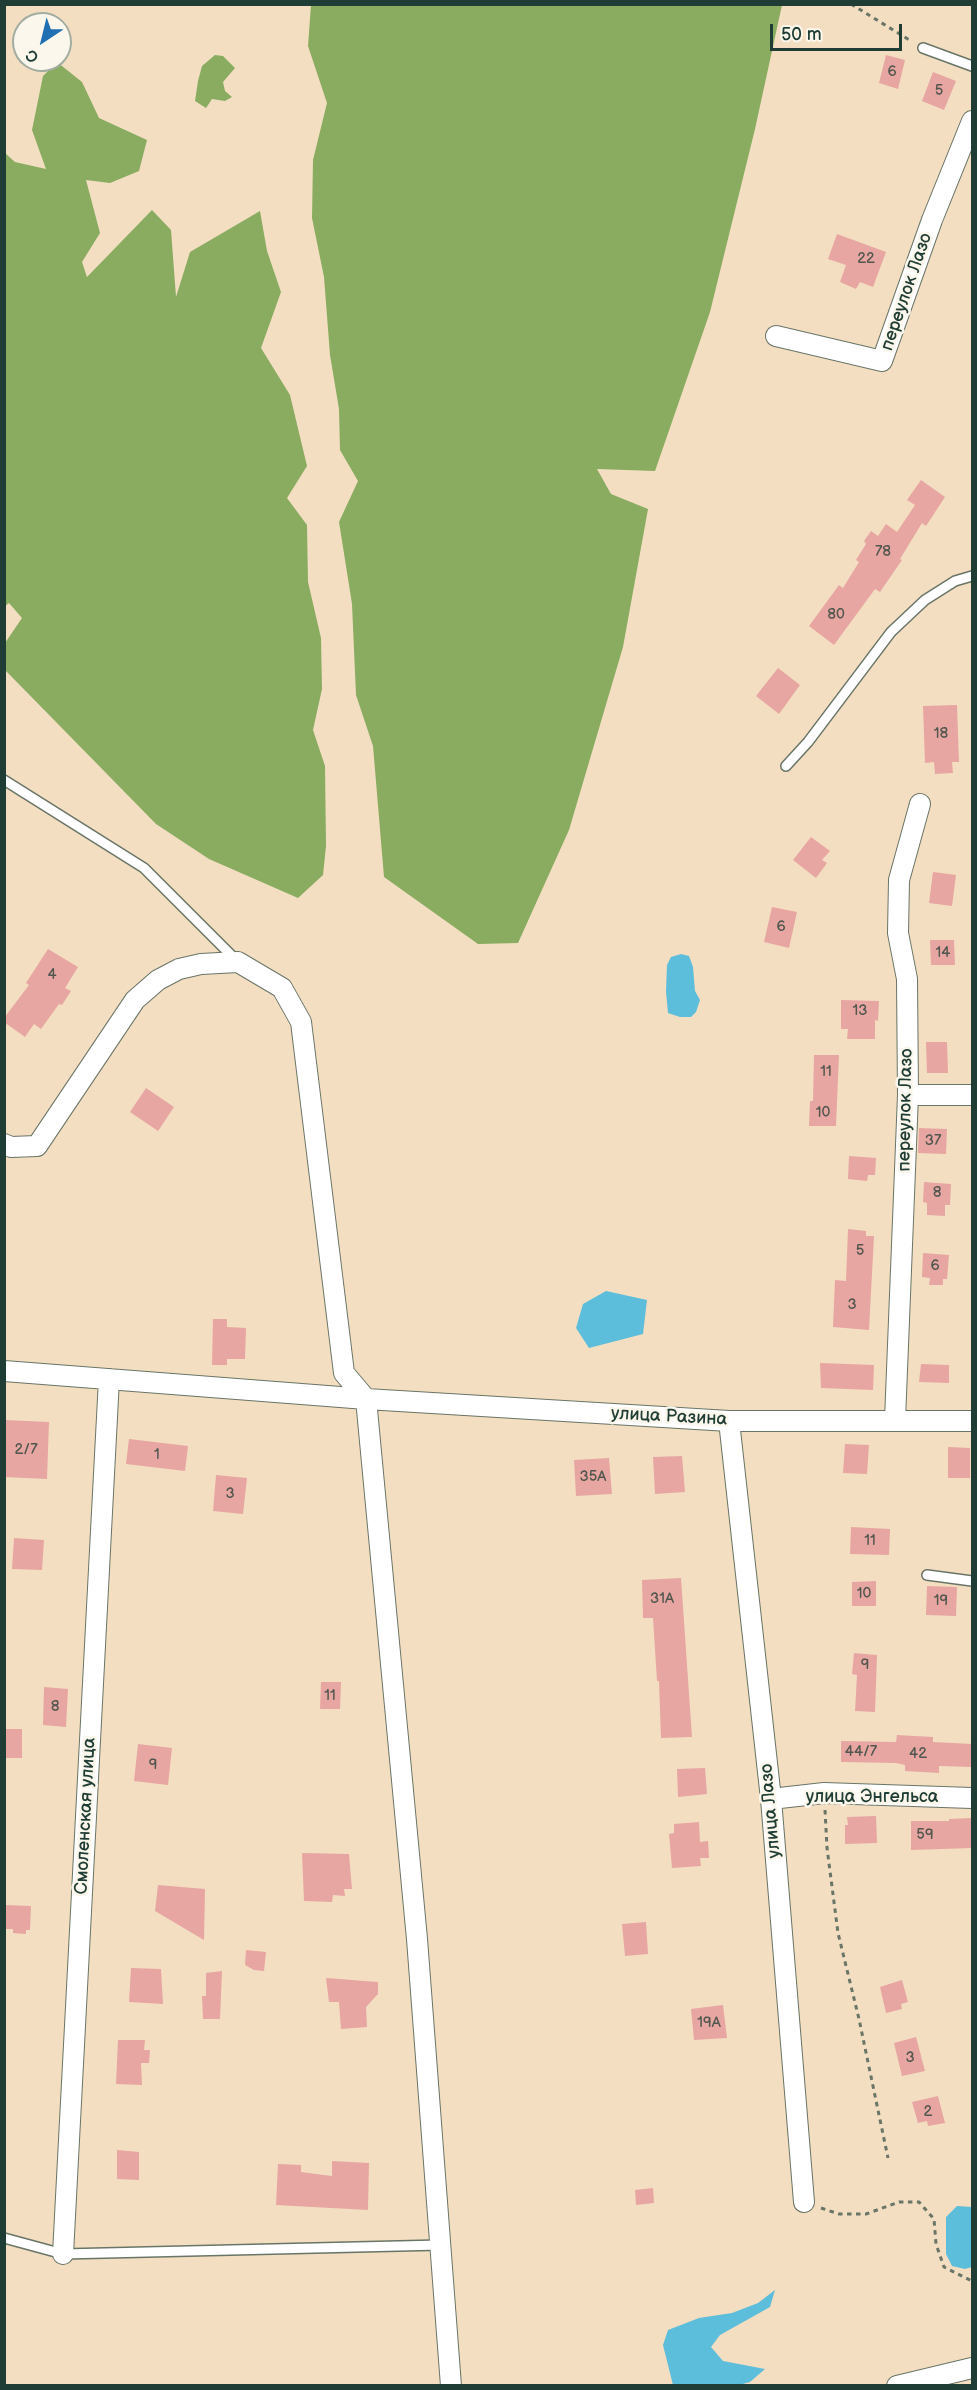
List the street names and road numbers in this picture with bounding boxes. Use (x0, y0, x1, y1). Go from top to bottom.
street label: переулок Лазо (877, 230, 937, 354)
street label: переулок Лазо (894, 1048, 918, 1172)
street label: улица Разина (610, 1403, 728, 1431)
street label: Смоленская улица (71, 1737, 101, 1895)
street label: улица Лазо (756, 1763, 786, 1859)
street label: улица Энгельса (806, 1786, 938, 1808)

